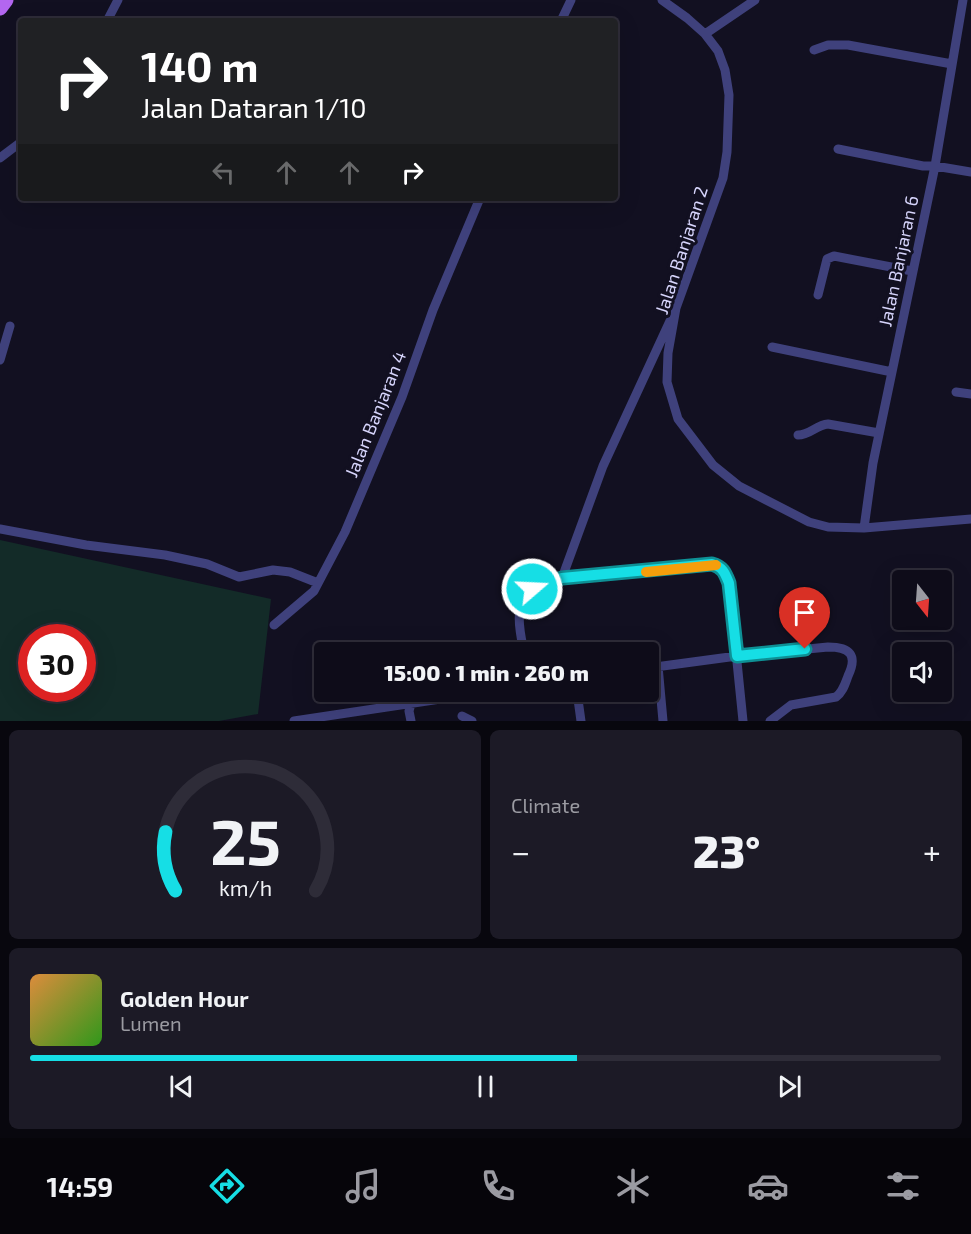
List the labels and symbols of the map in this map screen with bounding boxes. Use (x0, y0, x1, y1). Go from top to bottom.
street label: Jalan Banjaran 2 (650, 183, 712, 317)
street label: Jalan Banjaran 6 (873, 193, 923, 329)
street label: Jalan Banjaran 4 (340, 348, 410, 480)
position arrow (500, 557, 564, 621)
north arrow (892, 570, 952, 630)
pin (779, 587, 830, 649)
speed limit sign: 30 (18, 624, 96, 702)

